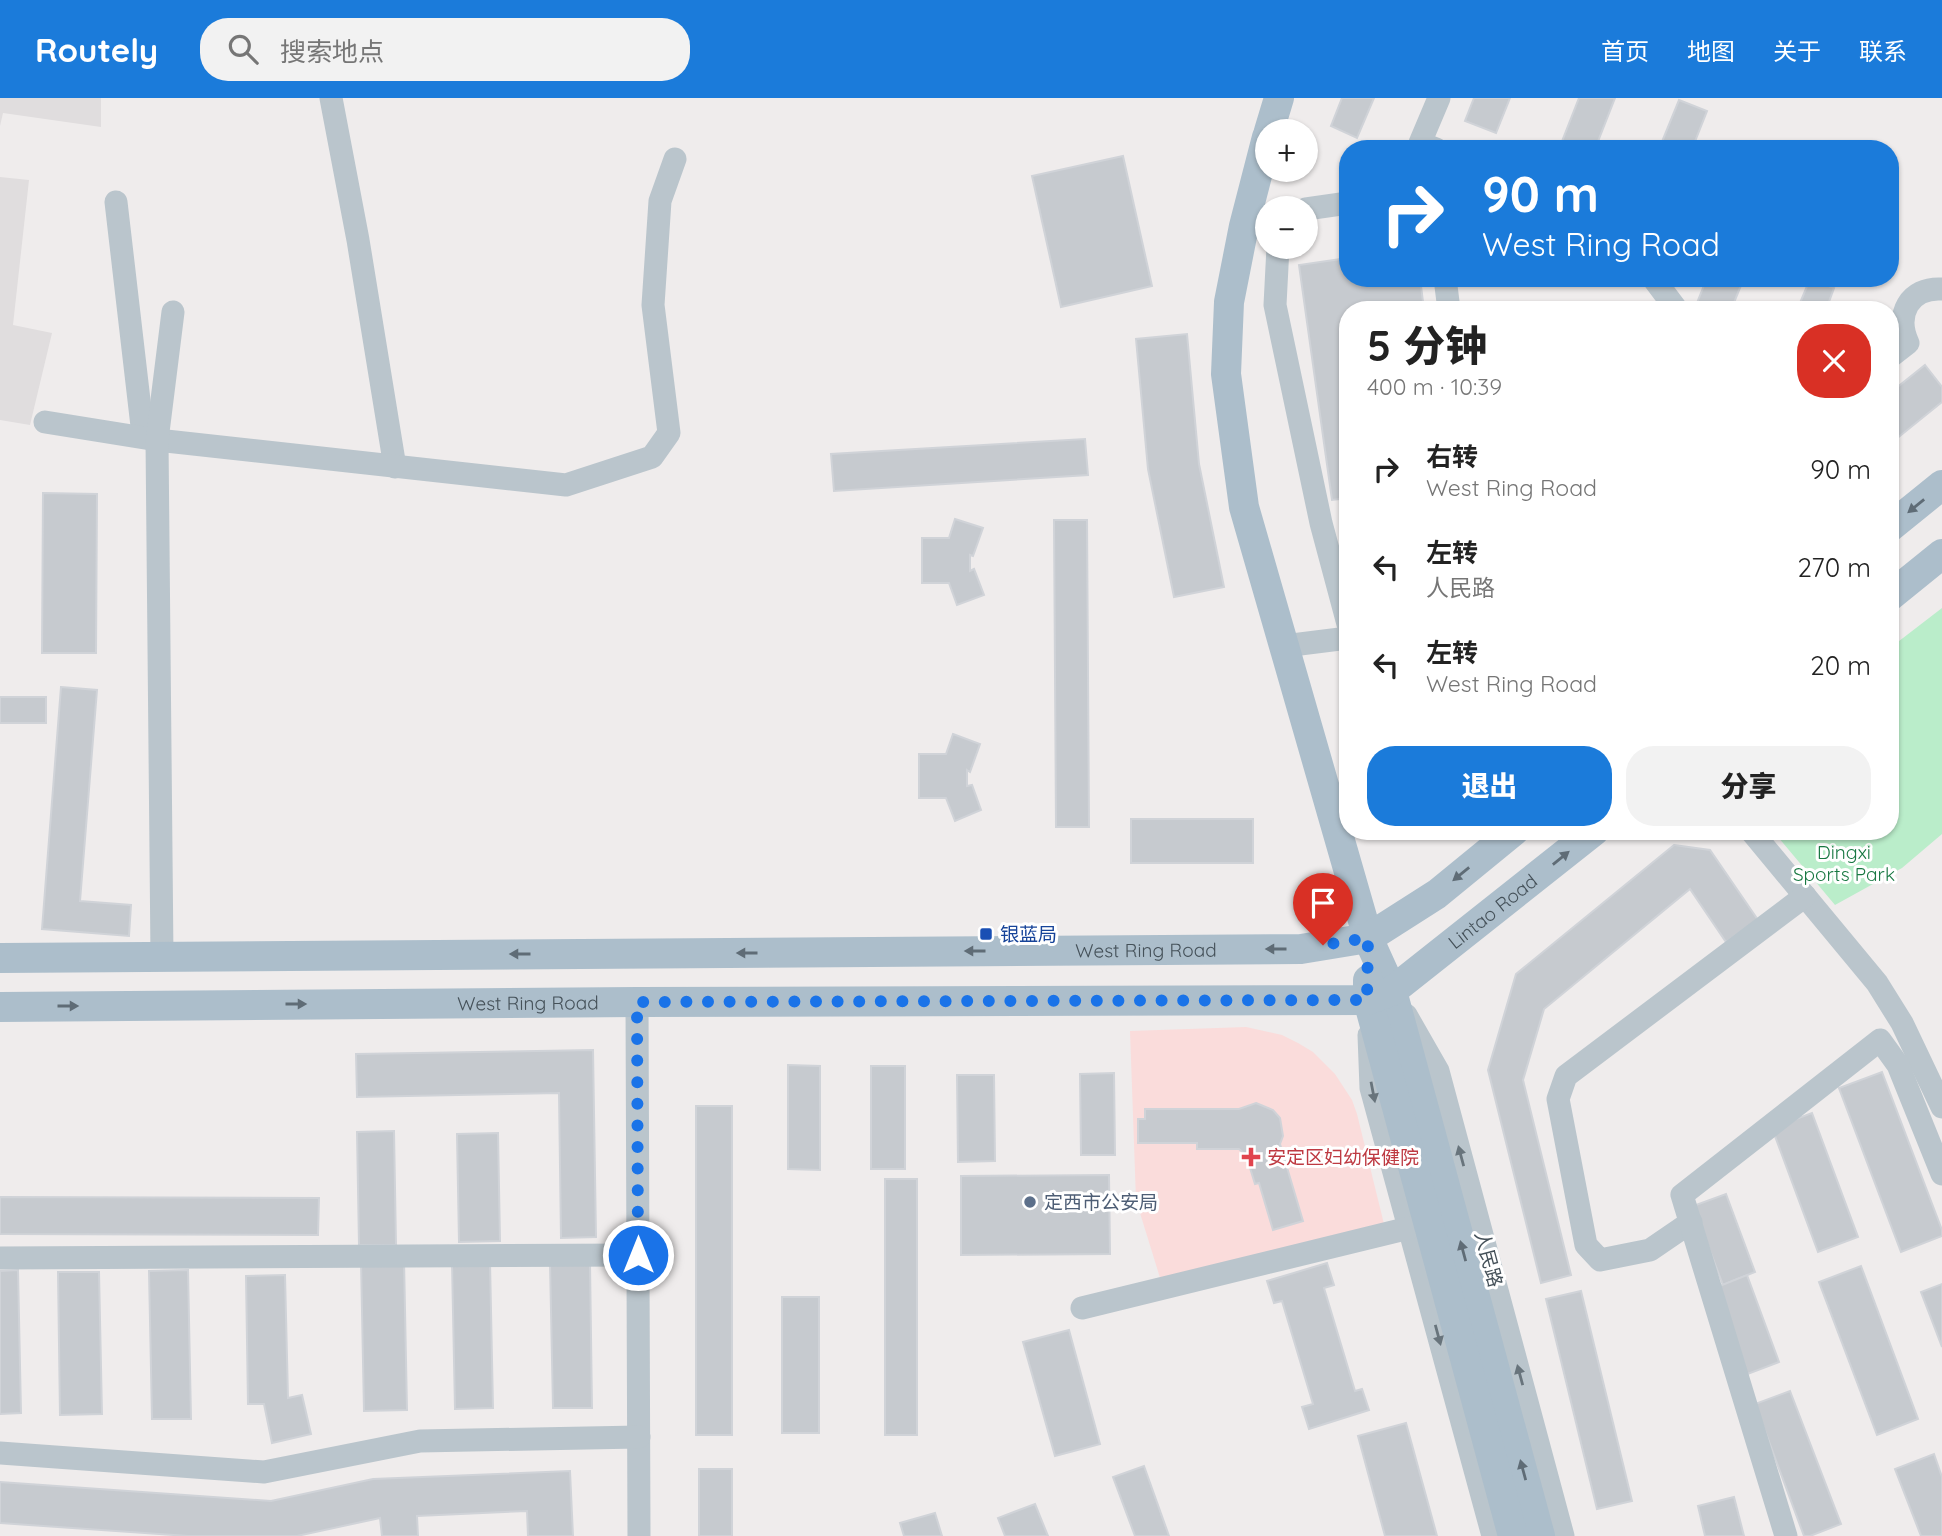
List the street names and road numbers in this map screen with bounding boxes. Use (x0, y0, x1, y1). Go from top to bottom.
street label: Lintao Road (1443, 869, 1542, 954)
street label: West Ring Road (1075, 938, 1217, 963)
street label: West Ring Road (457, 990, 599, 1015)
street label: 人民路 (1470, 1228, 1508, 1290)

